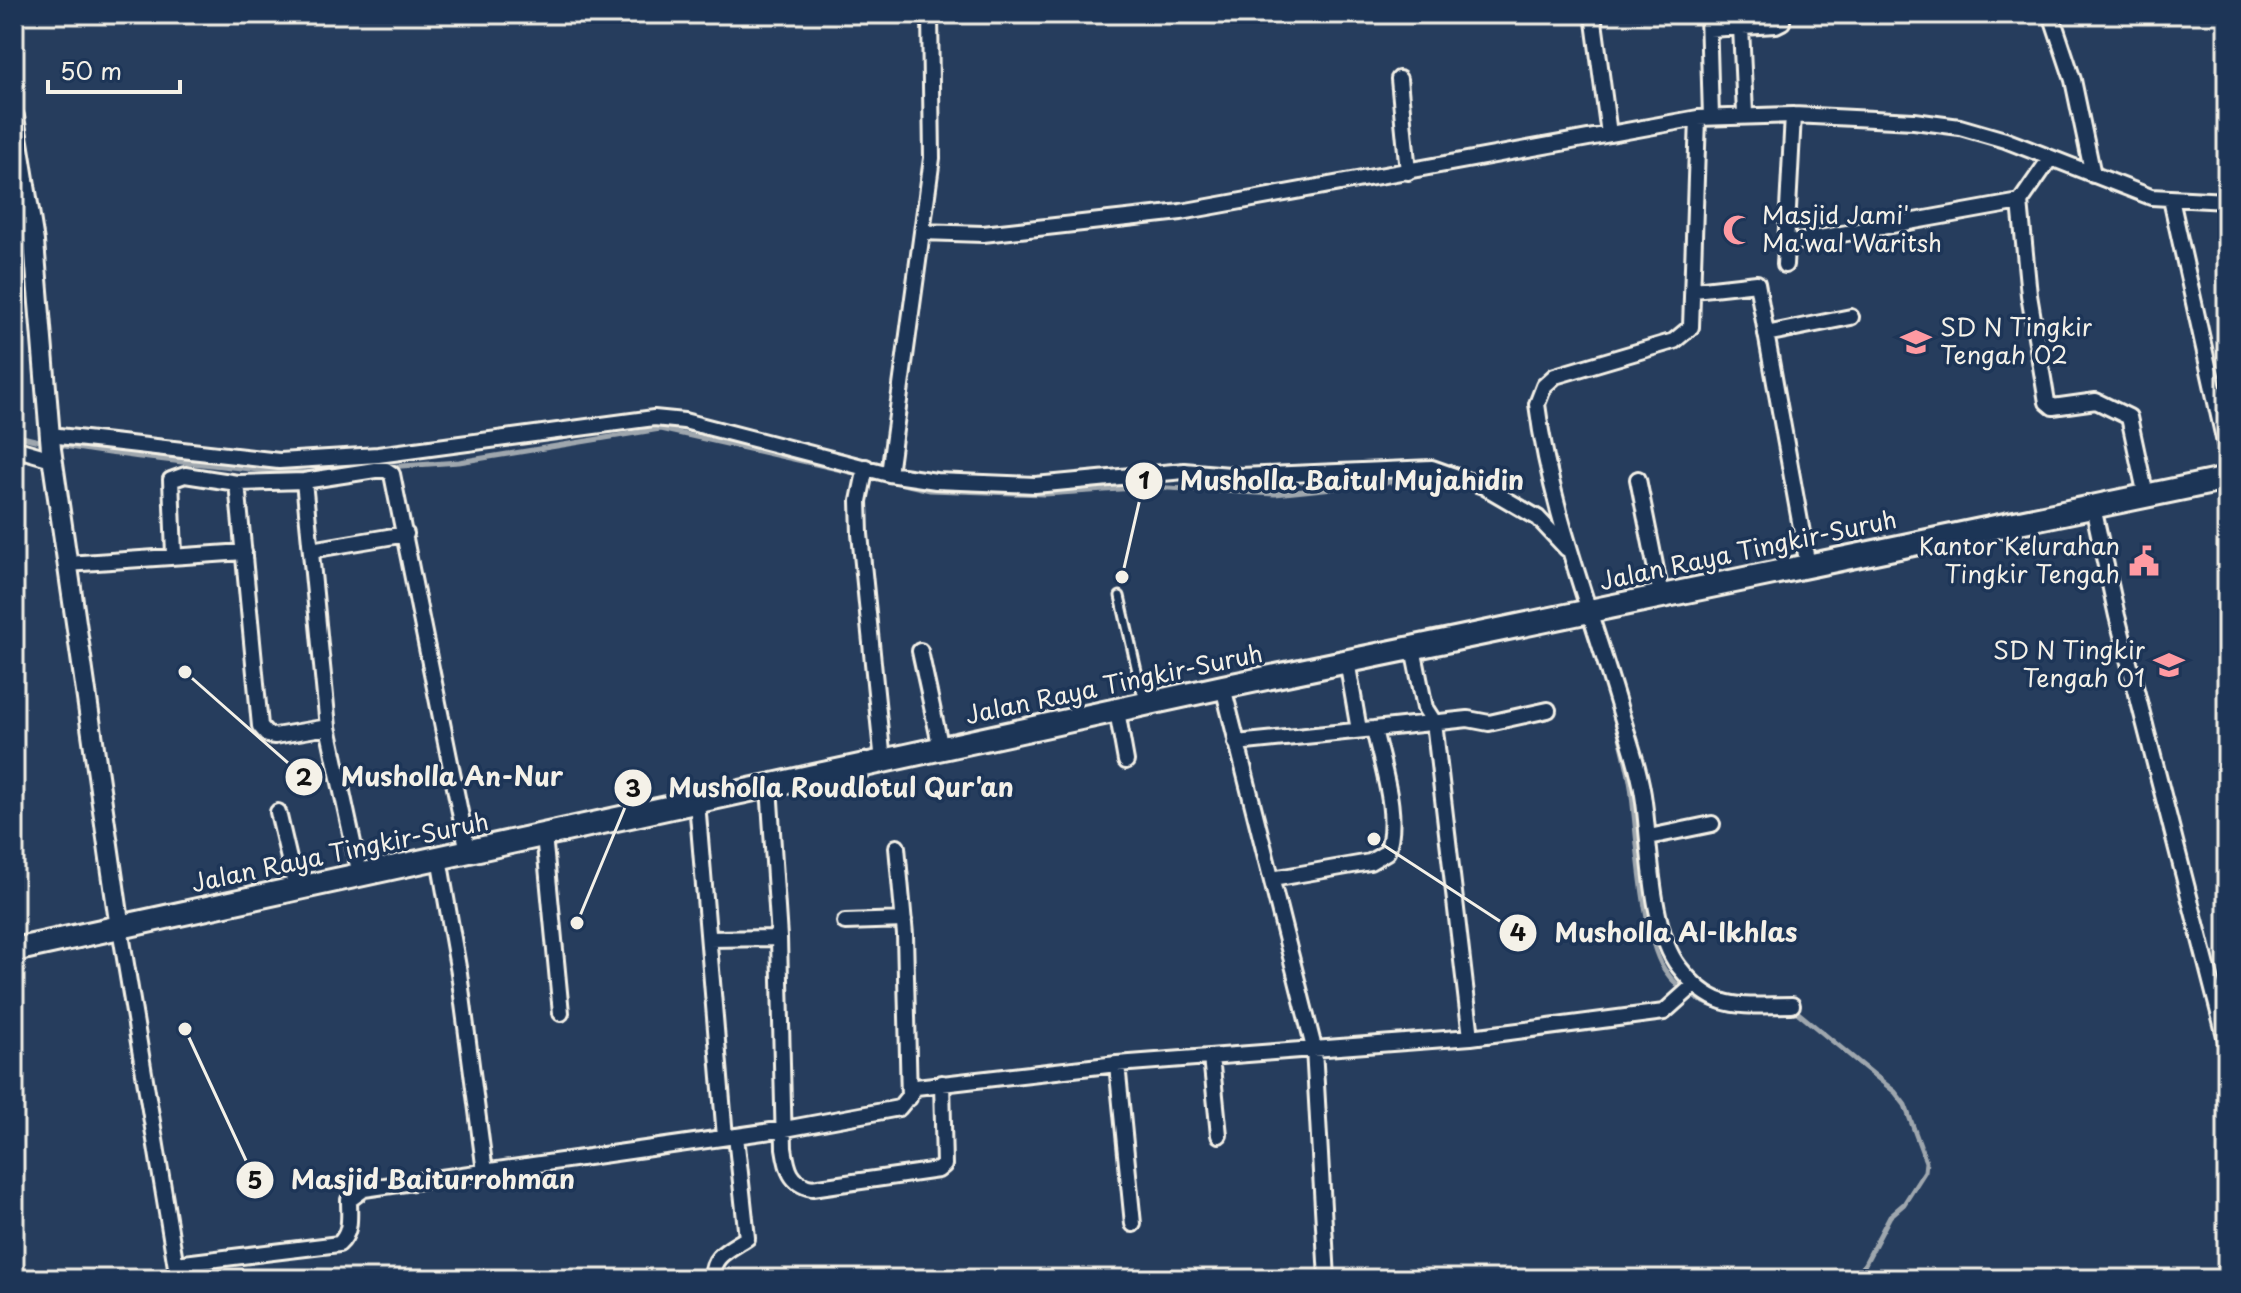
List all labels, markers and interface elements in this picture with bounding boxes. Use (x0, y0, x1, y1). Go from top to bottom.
scale bar (48, 44, 180, 94)
text: 50 m (60, 52, 122, 88)
place label: Masjid Jami' Ma'wal Waritsh (1762, 196, 1942, 260)
mosque icon: Masjid Jami' Ma'wal Waritsh (1721, 213, 1755, 247)
place label: SD N Tingkir Tengah 02 (1940, 308, 2093, 372)
school or university icon: SD N Tingkir Tengah 02 (1899, 325, 1933, 359)
callout: Musholla Baitul Mujahidin (1124, 456, 1539, 506)
text: Musholla Baitul Mujahidin (1180, 460, 1524, 499)
text: 1 (1138, 461, 1150, 497)
street label: Jalan Raya Tingkir-Suruh (1596, 500, 1900, 598)
place label: Kantor Kelurahan Tingkir Tengah (1919, 527, 2120, 591)
public building icon: Kantor Kelurahan Tingkir Tengah (2127, 544, 2161, 578)
place label: SD N Tingkir Tengah 01 (1993, 631, 2146, 695)
street label: Jalan Raya Tingkir-Suruh (962, 634, 1266, 732)
school or university icon: SD N Tingkir Tengah 01 (2152, 648, 2186, 682)
callout: Musholla An-Nur (284, 752, 579, 802)
text: Musholla An-Nur (341, 756, 564, 795)
text: 2 (296, 758, 313, 794)
callout: Musholla Roudlotul Qur'an (613, 763, 1029, 813)
text: Musholla Roudlotul Qur'an (668, 767, 1014, 806)
text: 3 (625, 769, 641, 805)
street label: Jalan Raya Tingkir-Suruh (188, 802, 492, 900)
callout: Musholla Al-Ikhlas (1498, 908, 1814, 958)
text: Musholla Al-Ikhlas (1555, 912, 1797, 951)
text: 4 (1510, 913, 1526, 949)
callout: Masjid Baiturrohman (235, 1155, 591, 1205)
text: Masjid Baiturrohman (291, 1159, 575, 1198)
text: 5 (247, 1161, 263, 1197)

